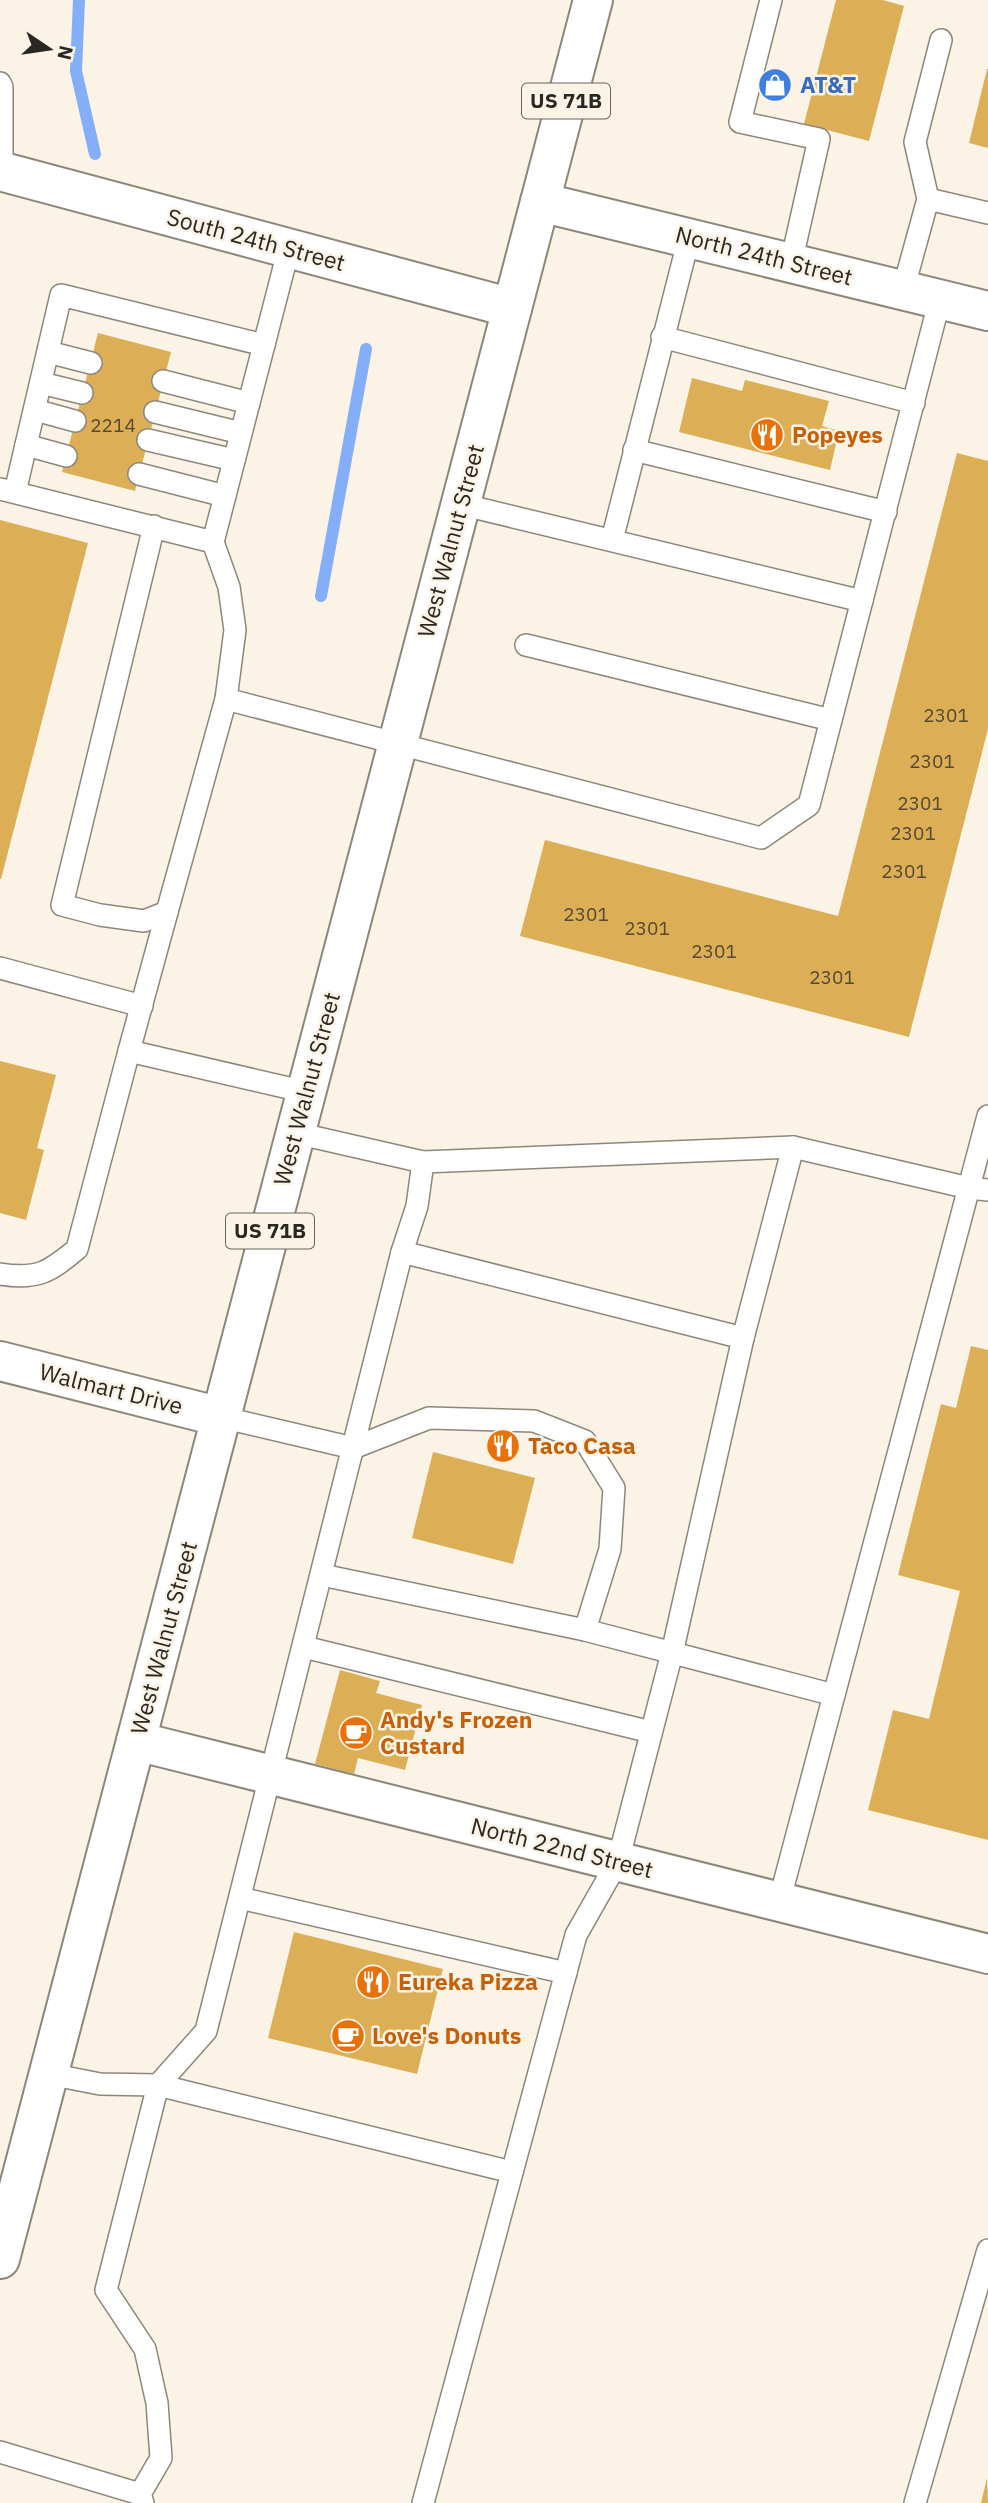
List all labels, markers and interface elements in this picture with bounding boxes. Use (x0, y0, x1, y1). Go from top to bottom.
north arrow (14, 14, 84, 84)
text: N (52, 43, 79, 62)
shop icon: AT&T (756, 66, 794, 104)
place label: AT&T (800, 69, 856, 99)
road number: US 71B (522, 84, 610, 119)
street label: South 24th Street (164, 201, 349, 277)
street label: North 24th Street (673, 219, 856, 292)
house number: 2214 (90, 413, 136, 437)
restaurant icon: Popeyes (748, 416, 786, 454)
place label: Popeyes (792, 419, 883, 449)
street label: West Walnut Street (410, 441, 490, 641)
house number: 2301 (923, 703, 969, 727)
house number: 2301 (909, 749, 955, 773)
house number: 2301 (897, 791, 943, 815)
house number: 2301 (890, 821, 936, 845)
house number: 2301 (881, 859, 927, 883)
house number: 2301 (563, 902, 609, 926)
house number: 2301 (624, 916, 670, 940)
house number: 2301 (691, 939, 737, 963)
house number: 2301 (809, 965, 855, 989)
street label: West Walnut Street (266, 989, 346, 1189)
road number: US 71B (226, 1214, 314, 1248)
street label: Walmart Drive (36, 1356, 186, 1420)
restaurant icon: Taco Casa (484, 1427, 522, 1465)
place label: Taco Casa (528, 1430, 636, 1460)
street label: West Walnut Street (123, 1538, 203, 1738)
place label: Andy's Frozen Custard (380, 1704, 532, 1760)
cafe icon: Andy's Frozen Custard (337, 1714, 375, 1752)
street label: North 22nd Street (468, 1810, 656, 1884)
restaurant icon: Eureka Pizza (354, 1963, 392, 2001)
place label: Eureka Pizza (398, 1966, 538, 1996)
cafe icon: Love's Donuts (329, 2017, 367, 2055)
place label: Love's Donuts (372, 2020, 521, 2050)

